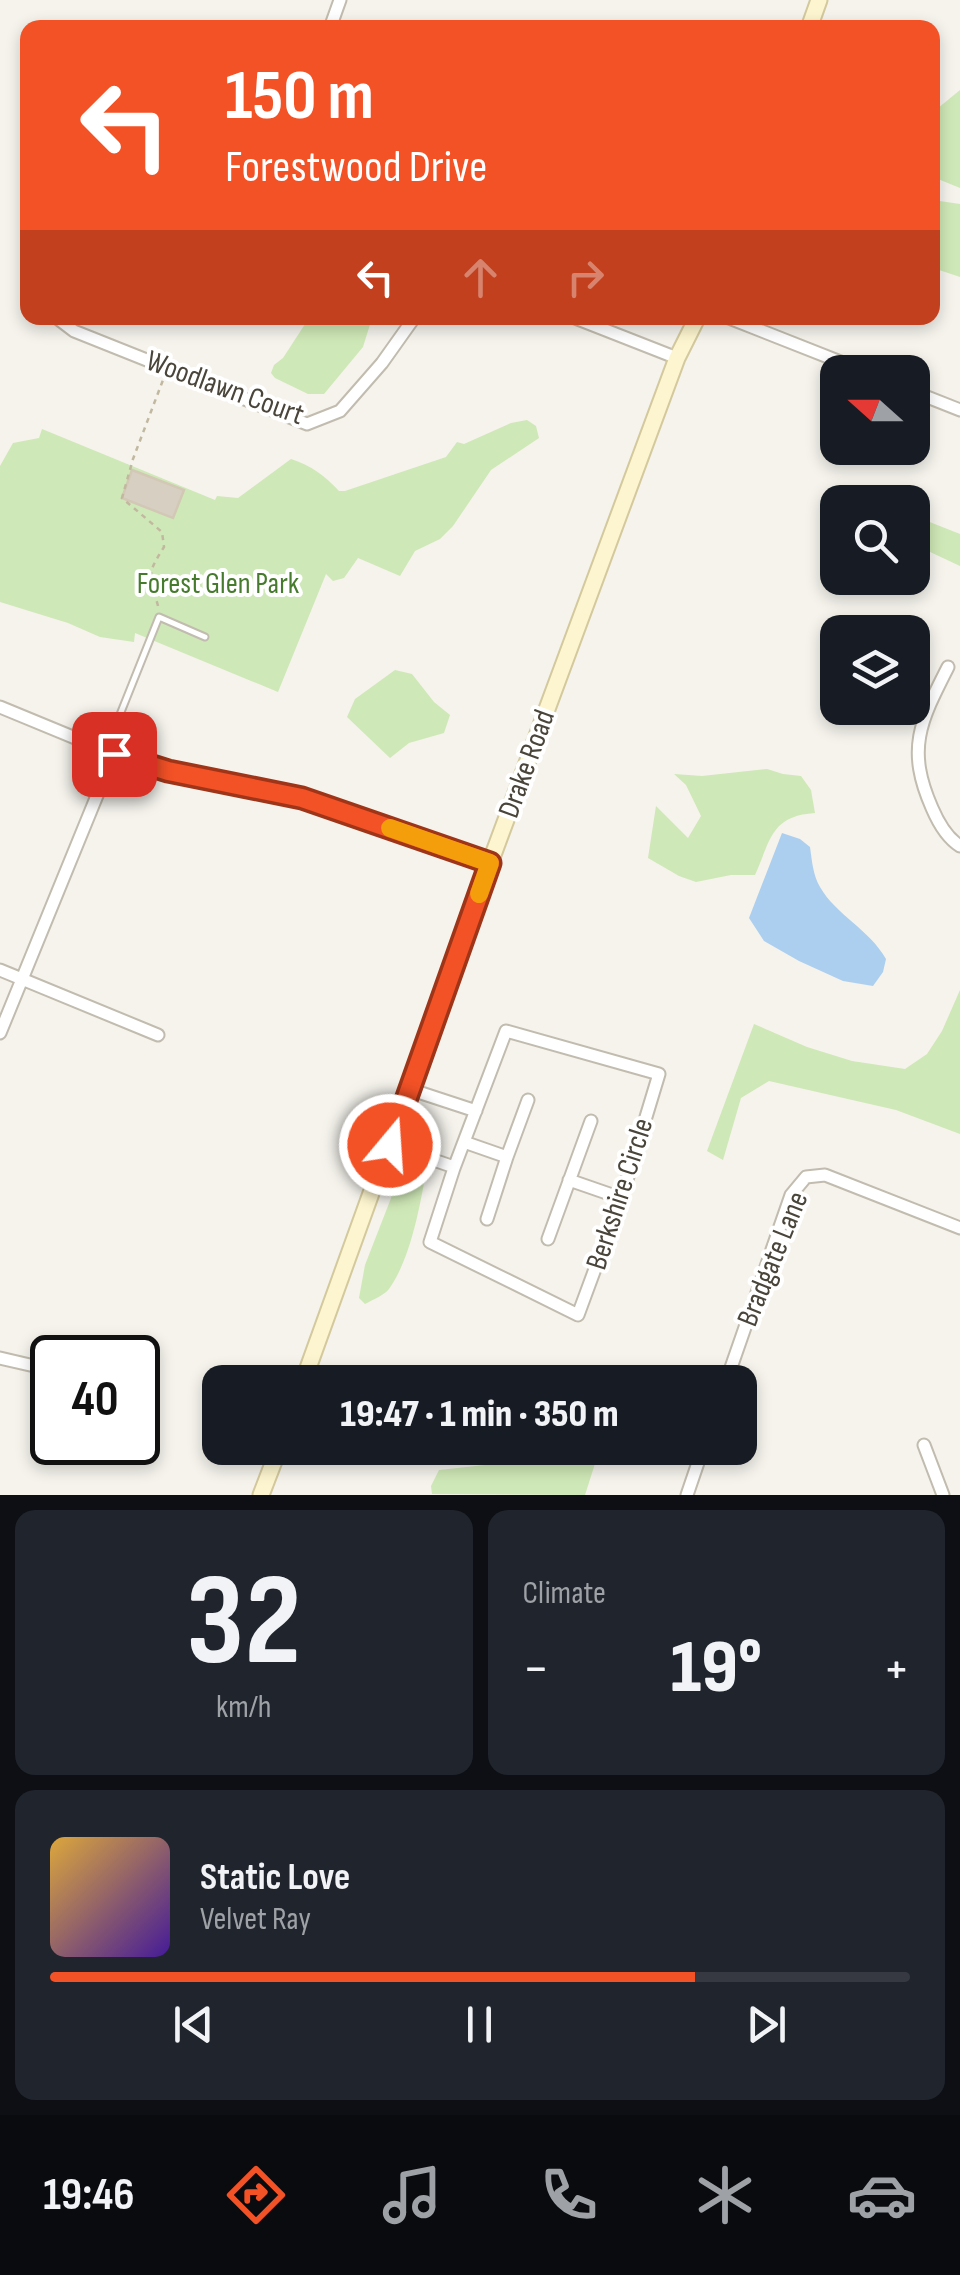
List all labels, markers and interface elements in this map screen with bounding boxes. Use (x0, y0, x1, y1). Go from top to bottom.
text: 150 m (225, 55, 374, 139)
icon: left (60, 60, 190, 190)
text: Forestwood Drive (225, 140, 487, 195)
icon: left (348, 250, 403, 305)
icon: ahead (453, 250, 508, 305)
icon: right (558, 250, 613, 305)
street label: Woodlawn Court (141, 343, 309, 433)
north arrow (820, 355, 930, 465)
map controls (820, 355, 930, 725)
button: search (820, 485, 930, 595)
park label: Forest Glen Park (137, 566, 300, 602)
button: layers (820, 615, 930, 725)
street label: Drake Road (491, 705, 563, 823)
pin (72, 712, 157, 797)
icon: arrive (87, 727, 142, 782)
position arrow (338, 1093, 442, 1197)
street label: Berkshire Circle (579, 1114, 661, 1274)
street label: Bradgate Lane (730, 1186, 816, 1332)
speed limit sign: 40 (30, 1335, 160, 1465)
text: 19:47 · 1 min · 350 m (340, 1392, 619, 1437)
text: 32 (186, 1545, 301, 1701)
text: Climate (523, 1574, 606, 1613)
text: 19° (671, 1623, 762, 1714)
text: − (523, 1636, 549, 1703)
text: + (883, 1636, 910, 1703)
text: km/h (216, 1688, 271, 1727)
text: Static Love (200, 1855, 350, 1900)
text: Velvet Ray (200, 1900, 311, 1939)
icon: previous (166, 1997, 221, 2052)
icon: pause (452, 1997, 507, 2052)
icon: next (739, 1997, 794, 2052)
icon: directions (221, 2160, 291, 2230)
icon: music (377, 2160, 447, 2230)
icon: phone (534, 2160, 604, 2230)
icon: climate (690, 2160, 760, 2230)
icon: car (847, 2160, 917, 2230)
text: 19:46 (43, 2168, 134, 2223)

